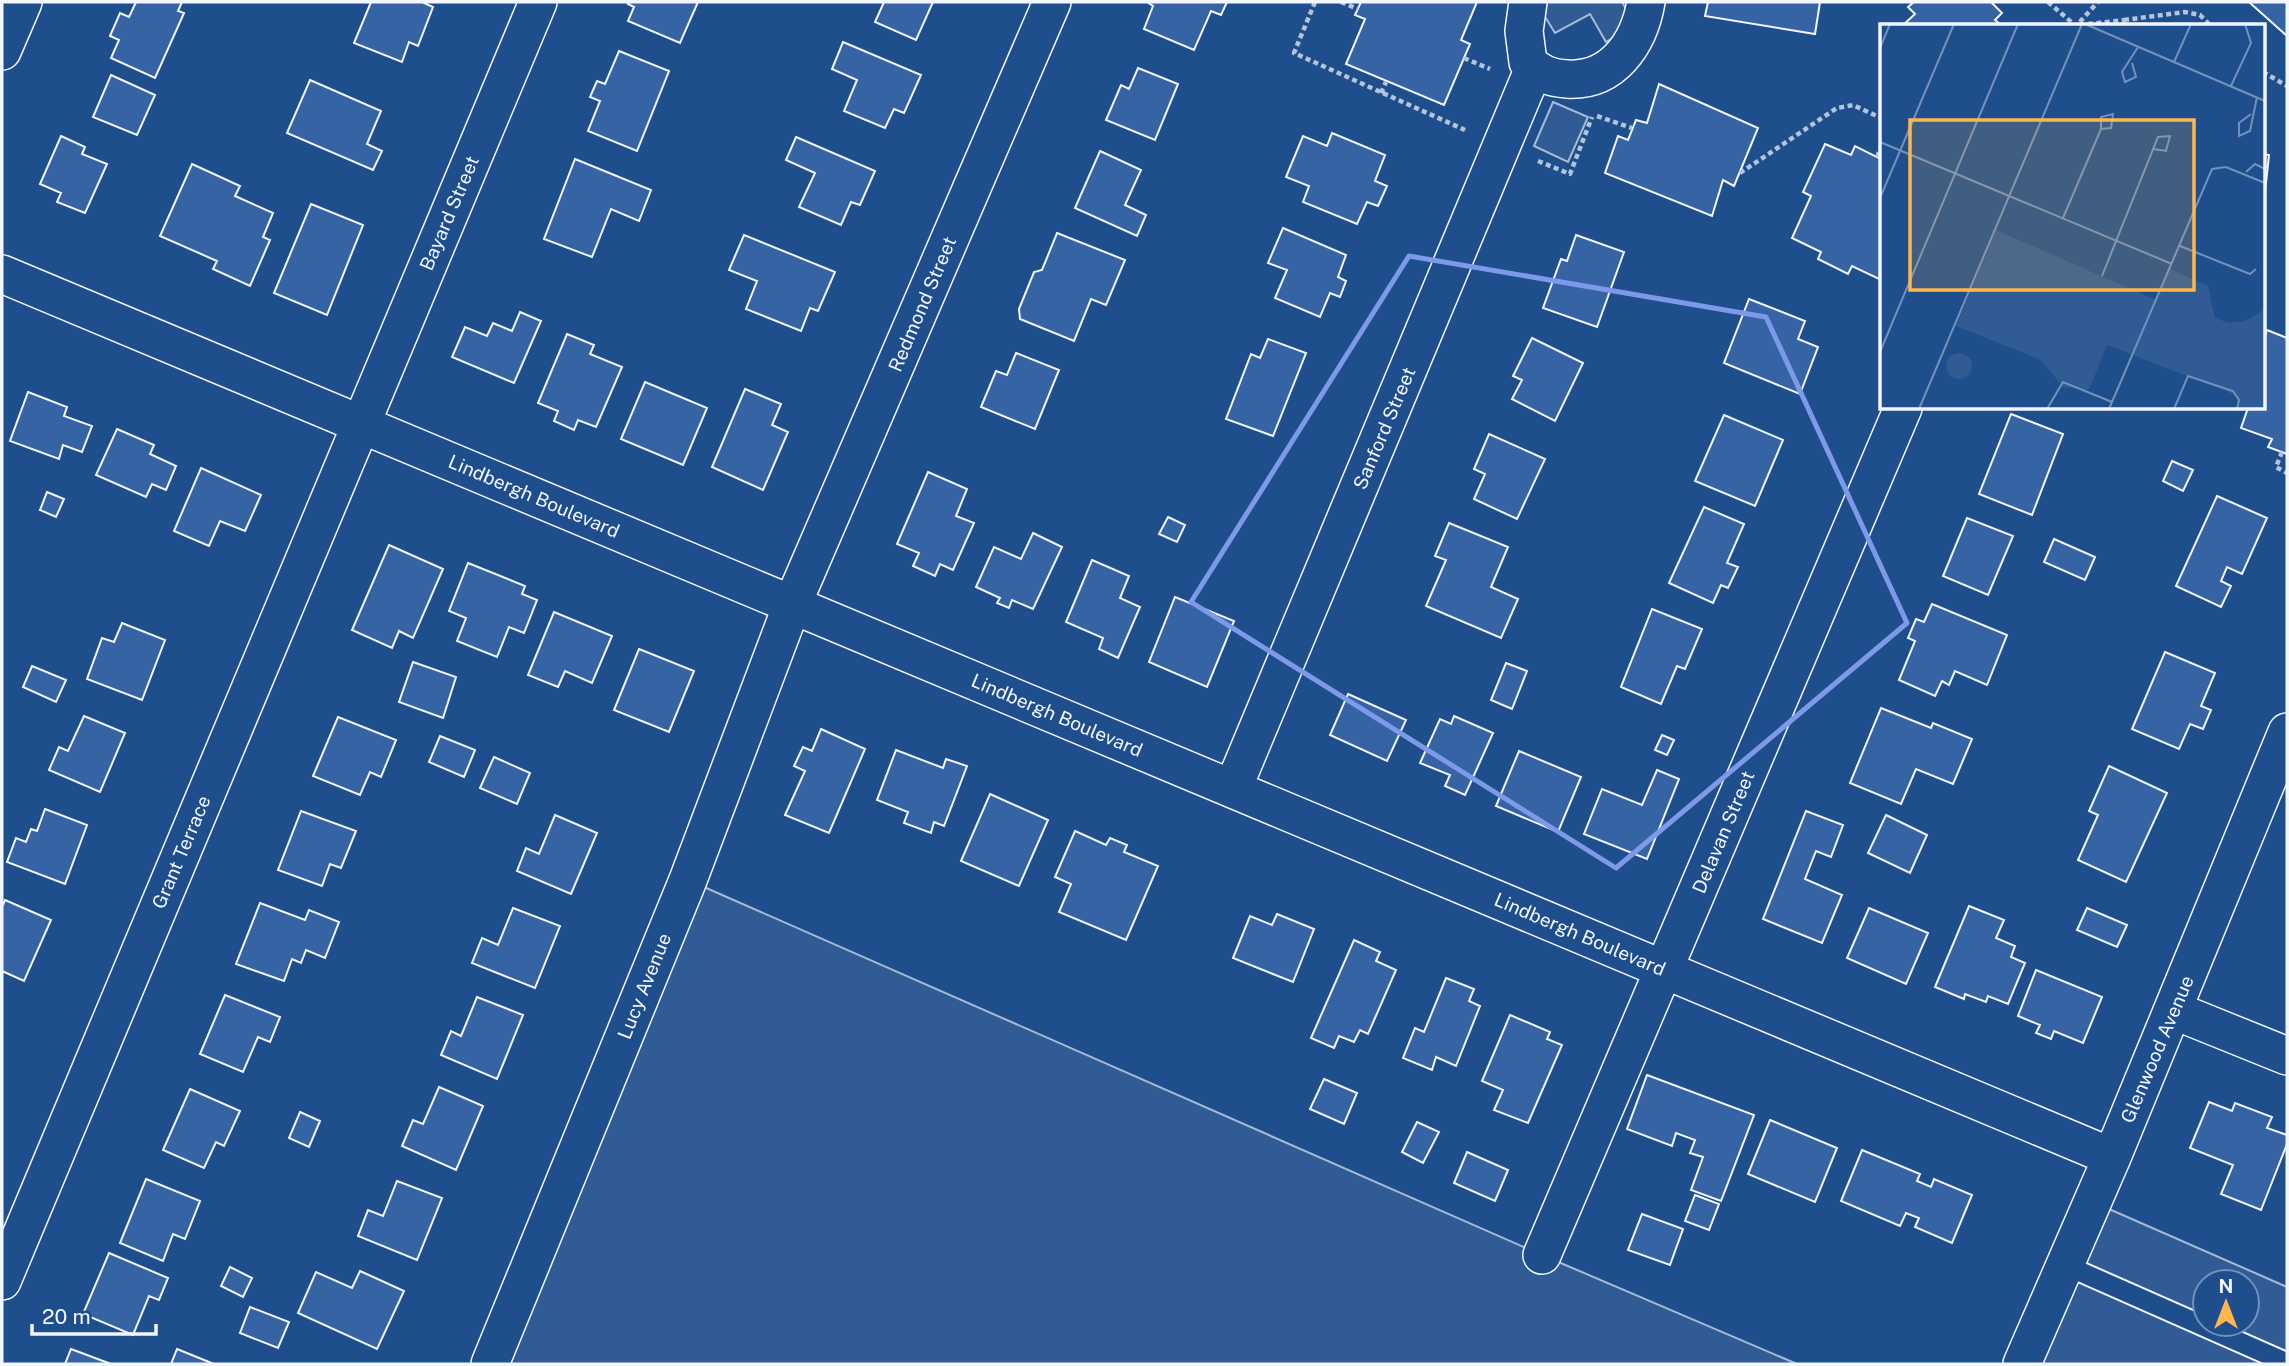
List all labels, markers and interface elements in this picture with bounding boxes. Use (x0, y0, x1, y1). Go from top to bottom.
inset map (1880, 24, 2264, 410)
street label: Bayard Street (415, 153, 483, 273)
street label: Redmond Street (884, 233, 960, 375)
street label: Sanford Street (1348, 364, 1420, 492)
street label: Lindbergh Boulevard (445, 450, 623, 542)
street label: Lindbergh Boulevard (968, 669, 1146, 761)
street label: Delavan Street (1687, 768, 1759, 896)
street label: Grant Terrace (147, 792, 215, 912)
street label: Lindbergh Boulevard (1491, 888, 1669, 980)
street label: Lucy Avenue (613, 930, 675, 1042)
street label: Glenwood Avenue (2116, 972, 2198, 1126)
north arrow (2191, 1268, 2261, 1338)
text: N (2219, 1275, 2233, 1297)
scale bar (32, 1292, 156, 1336)
text: 20 m (42, 1304, 91, 1329)

